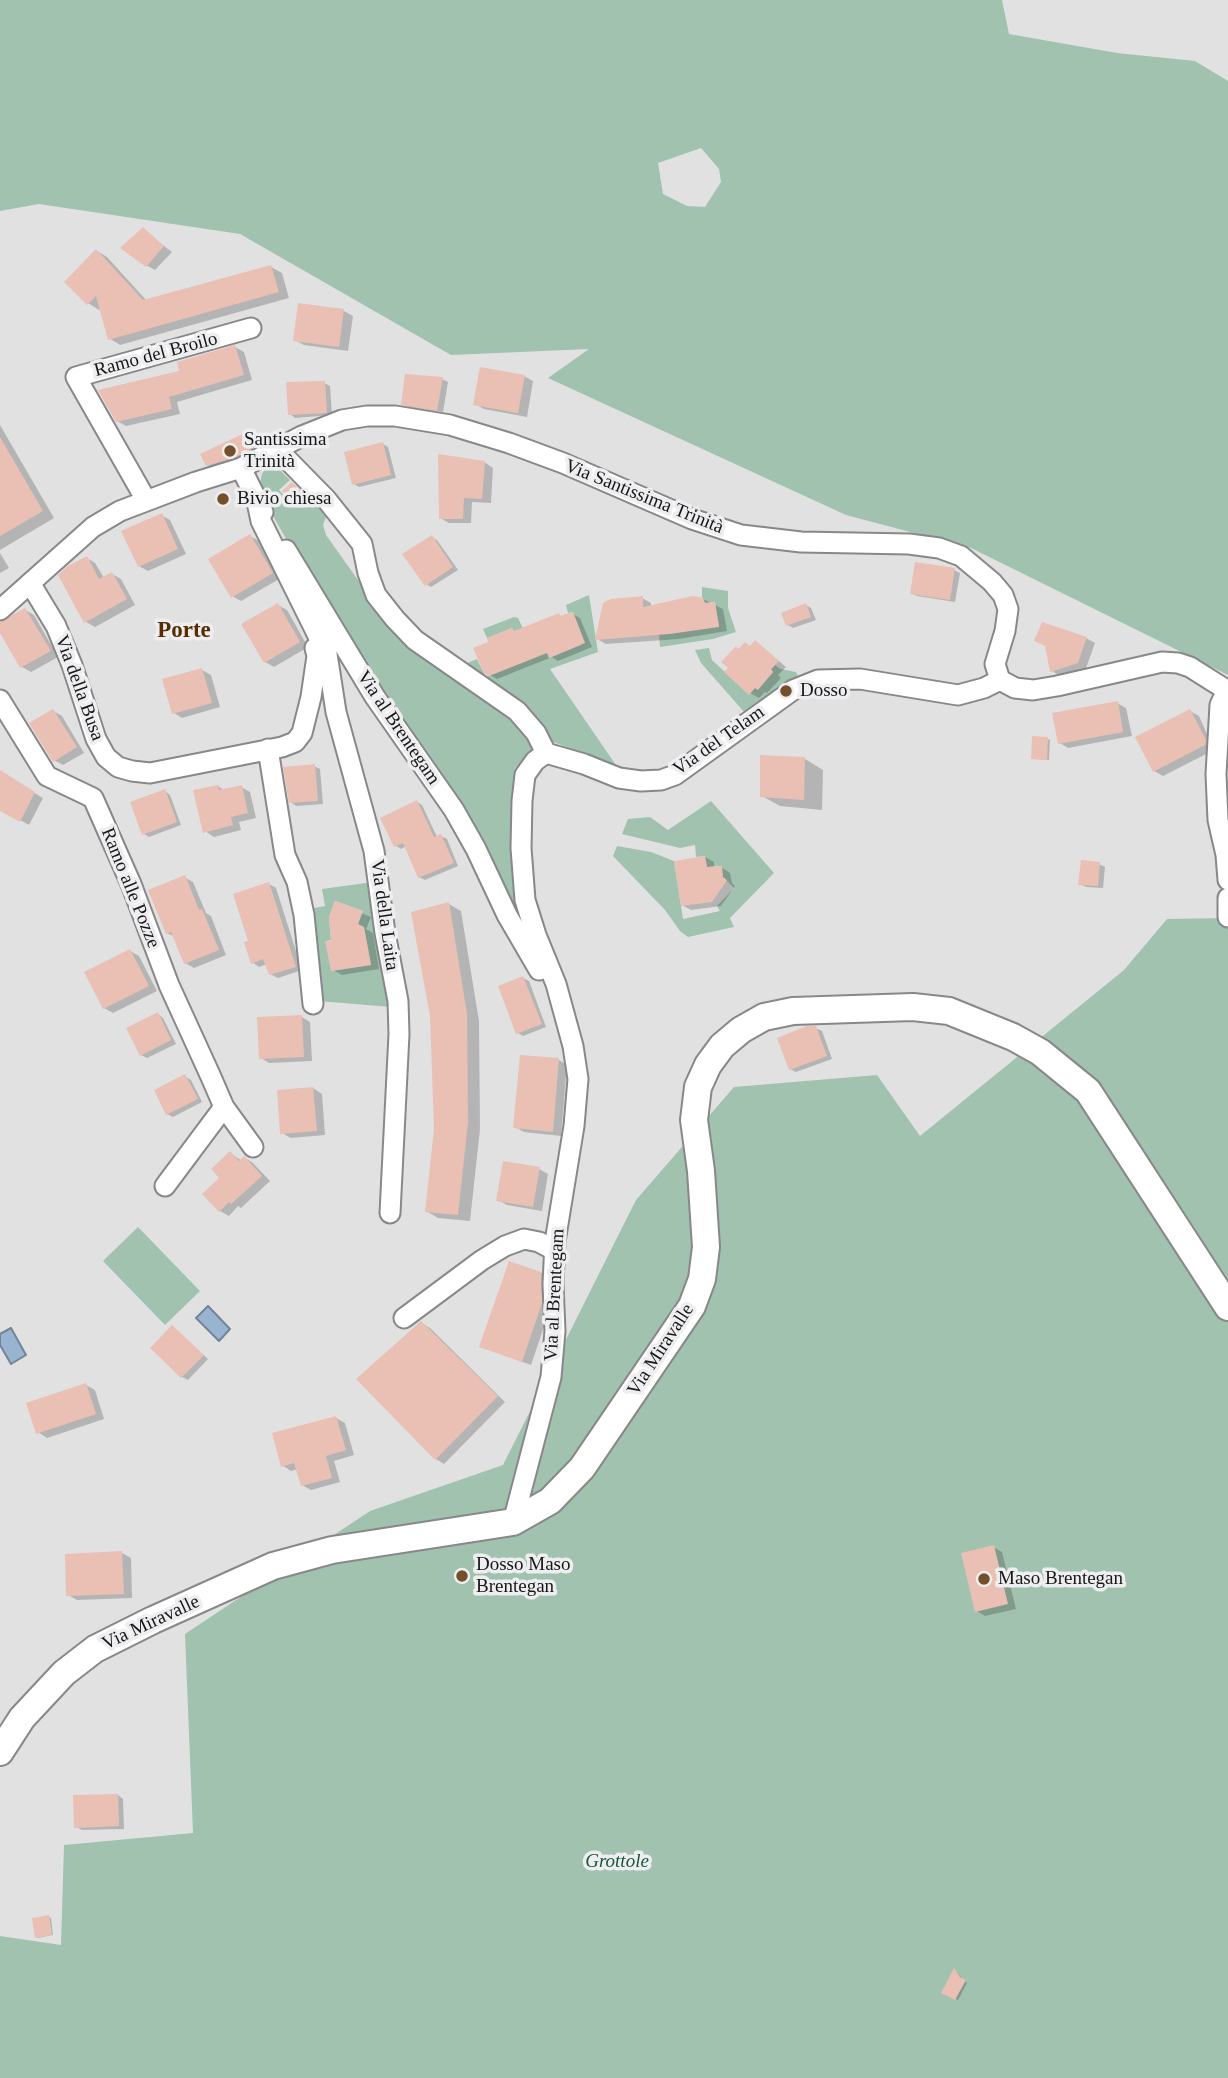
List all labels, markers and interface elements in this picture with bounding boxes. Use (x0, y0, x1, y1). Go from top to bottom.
street label: Ramo del Broilo (92, 328, 220, 382)
place label: Santissima Trinità (244, 429, 326, 473)
marker: Santissima Trinità (222, 443, 238, 459)
street label: Via Santissima Trinità (561, 455, 727, 539)
place label: Bivio chiesa (237, 488, 331, 510)
marker: Bivio chiesa (215, 491, 231, 507)
district label: Porte (157, 617, 211, 645)
street label: Via della Busa (49, 632, 109, 744)
street label: Via al Brentegam (351, 667, 445, 789)
place label: Dosso (800, 680, 848, 702)
marker: Dosso (778, 683, 794, 699)
street label: Via del Telam (669, 701, 769, 781)
street label: Ramo alle Pozze (96, 825, 164, 951)
street label: Via della Laita (365, 858, 403, 972)
street label: Via al Brentegam (540, 1228, 570, 1362)
street label: Via Miravalle (623, 1300, 699, 1400)
place label: Dosso Maso Brentegan (476, 1554, 570, 1598)
marker: Dosso Maso Brentegan (454, 1568, 470, 1584)
place label: Maso Brentegan (998, 1568, 1123, 1590)
marker: Maso Brentegan (976, 1571, 992, 1587)
street label: Via Miravalle (99, 1591, 203, 1655)
park label: Grottole (585, 1851, 649, 1873)

